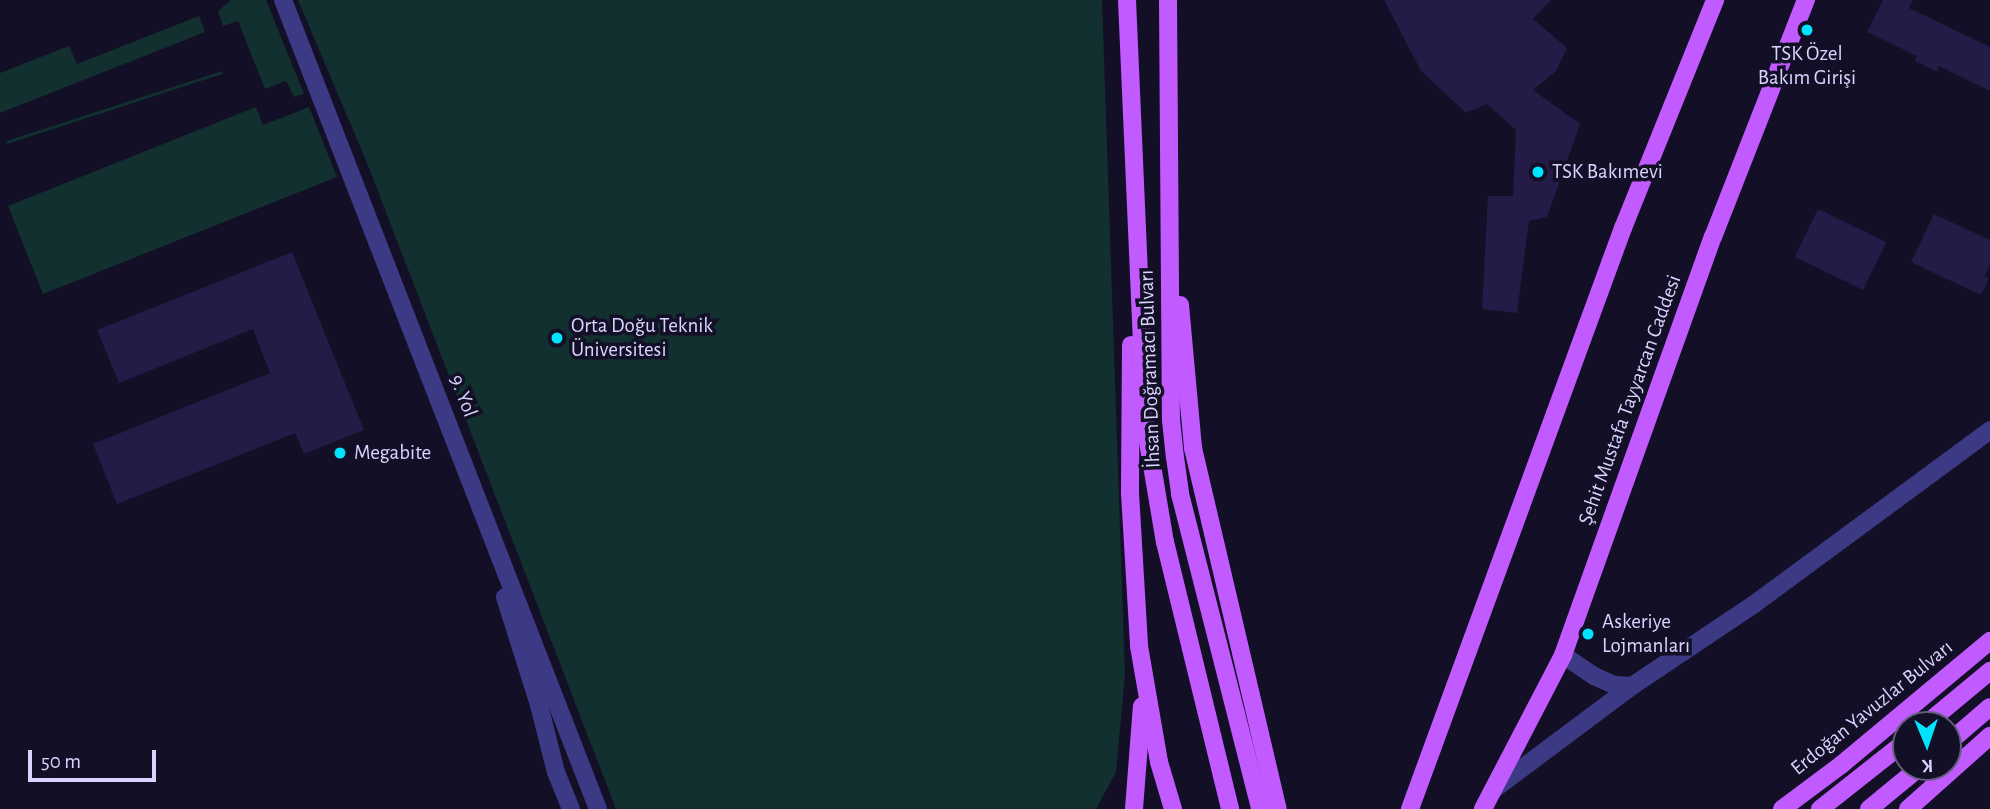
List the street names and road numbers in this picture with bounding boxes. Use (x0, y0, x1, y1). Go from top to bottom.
street label: İhsan Doğramacı Bulvarı (1134, 269, 1166, 469)
street label: Şehit Mustafa Tayyarcan Caddesi (1573, 272, 1687, 528)
street label: 9. Yol (443, 371, 483, 421)
street label: Erdoğan Yavuzlar Bulvarı (1786, 635, 1958, 781)

